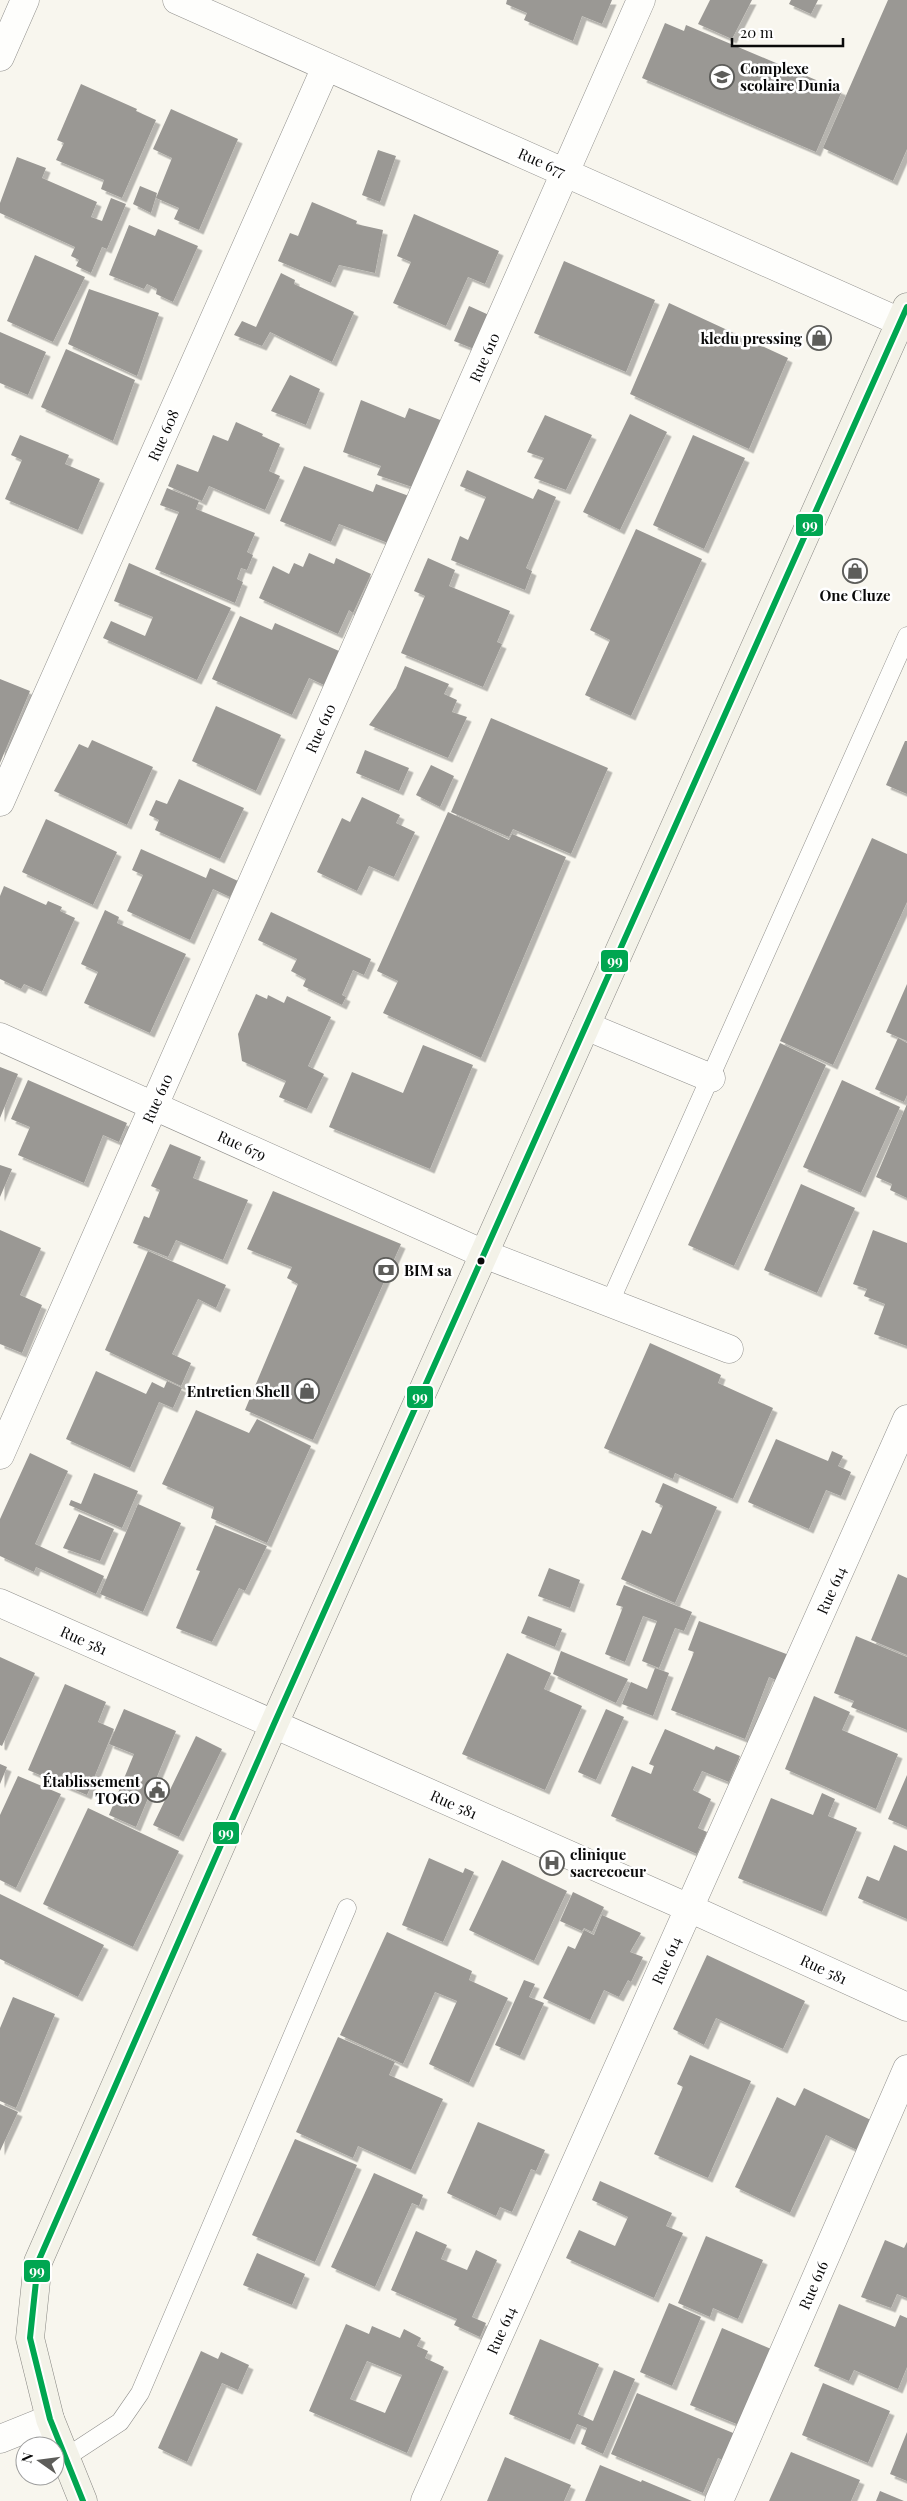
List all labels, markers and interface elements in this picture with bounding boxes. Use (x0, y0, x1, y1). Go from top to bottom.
scale bar (732, 15, 843, 47)
text: 20 m (740, 22, 774, 42)
place label: Complexe scolaire Dunia (740, 58, 840, 95)
school or university icon: Complexe scolaire Dunia (709, 64, 735, 90)
street label: Rue 677 (515, 143, 569, 181)
shop icon: kledu pressing (806, 325, 832, 351)
place label: kledu pressing (701, 328, 803, 348)
street label: Rue 610 (464, 329, 504, 385)
street label: Rue 608 (143, 406, 183, 464)
line badge: 99 (795, 513, 824, 537)
text: 99 (802, 515, 818, 534)
shop icon: One Cluze (842, 558, 868, 584)
place label: One Cluze (819, 585, 891, 605)
street label: Rue 610 (300, 700, 340, 756)
line badge: 99 (600, 949, 629, 973)
text: 99 (607, 951, 623, 970)
street label: Rue 610 (137, 1070, 177, 1126)
street label: Rue 679 (215, 1125, 269, 1165)
unlabelled marker (476, 1256, 486, 1266)
bank icon: BIM sa (373, 1257, 399, 1283)
place label: BIM sa (404, 1260, 452, 1280)
shop icon: Entretien Shell (294, 1378, 320, 1404)
place label: Entretien Shell (187, 1381, 290, 1401)
line badge: 99 (406, 1385, 434, 1409)
text: 99 (412, 1387, 428, 1406)
street label: Rue 614 (812, 1563, 850, 1617)
street label: Rue 581 (57, 1621, 111, 1659)
place label: Établissement TOGO (43, 1771, 141, 1808)
public building icon: Établissement TOGO (144, 1777, 170, 1803)
street label: Rue 581 (427, 1785, 481, 1823)
line badge: 99 (212, 1821, 240, 1845)
text: 99 (218, 1823, 234, 1842)
place label: clinique sacrecoeur (570, 1844, 646, 1881)
hospital icon: clinique sacrecoeur (539, 1850, 565, 1876)
street label: Rue 614 (647, 1933, 685, 1987)
street label: Rue 581 (797, 1950, 851, 1989)
street label: Rue 616 (794, 2257, 832, 2312)
line badge: 99 (23, 2259, 51, 2283)
text: 99 (29, 2261, 45, 2280)
street label: Rue 614 (482, 2303, 520, 2357)
north arrow (15, 2436, 65, 2486)
text: N (16, 2451, 37, 2465)

